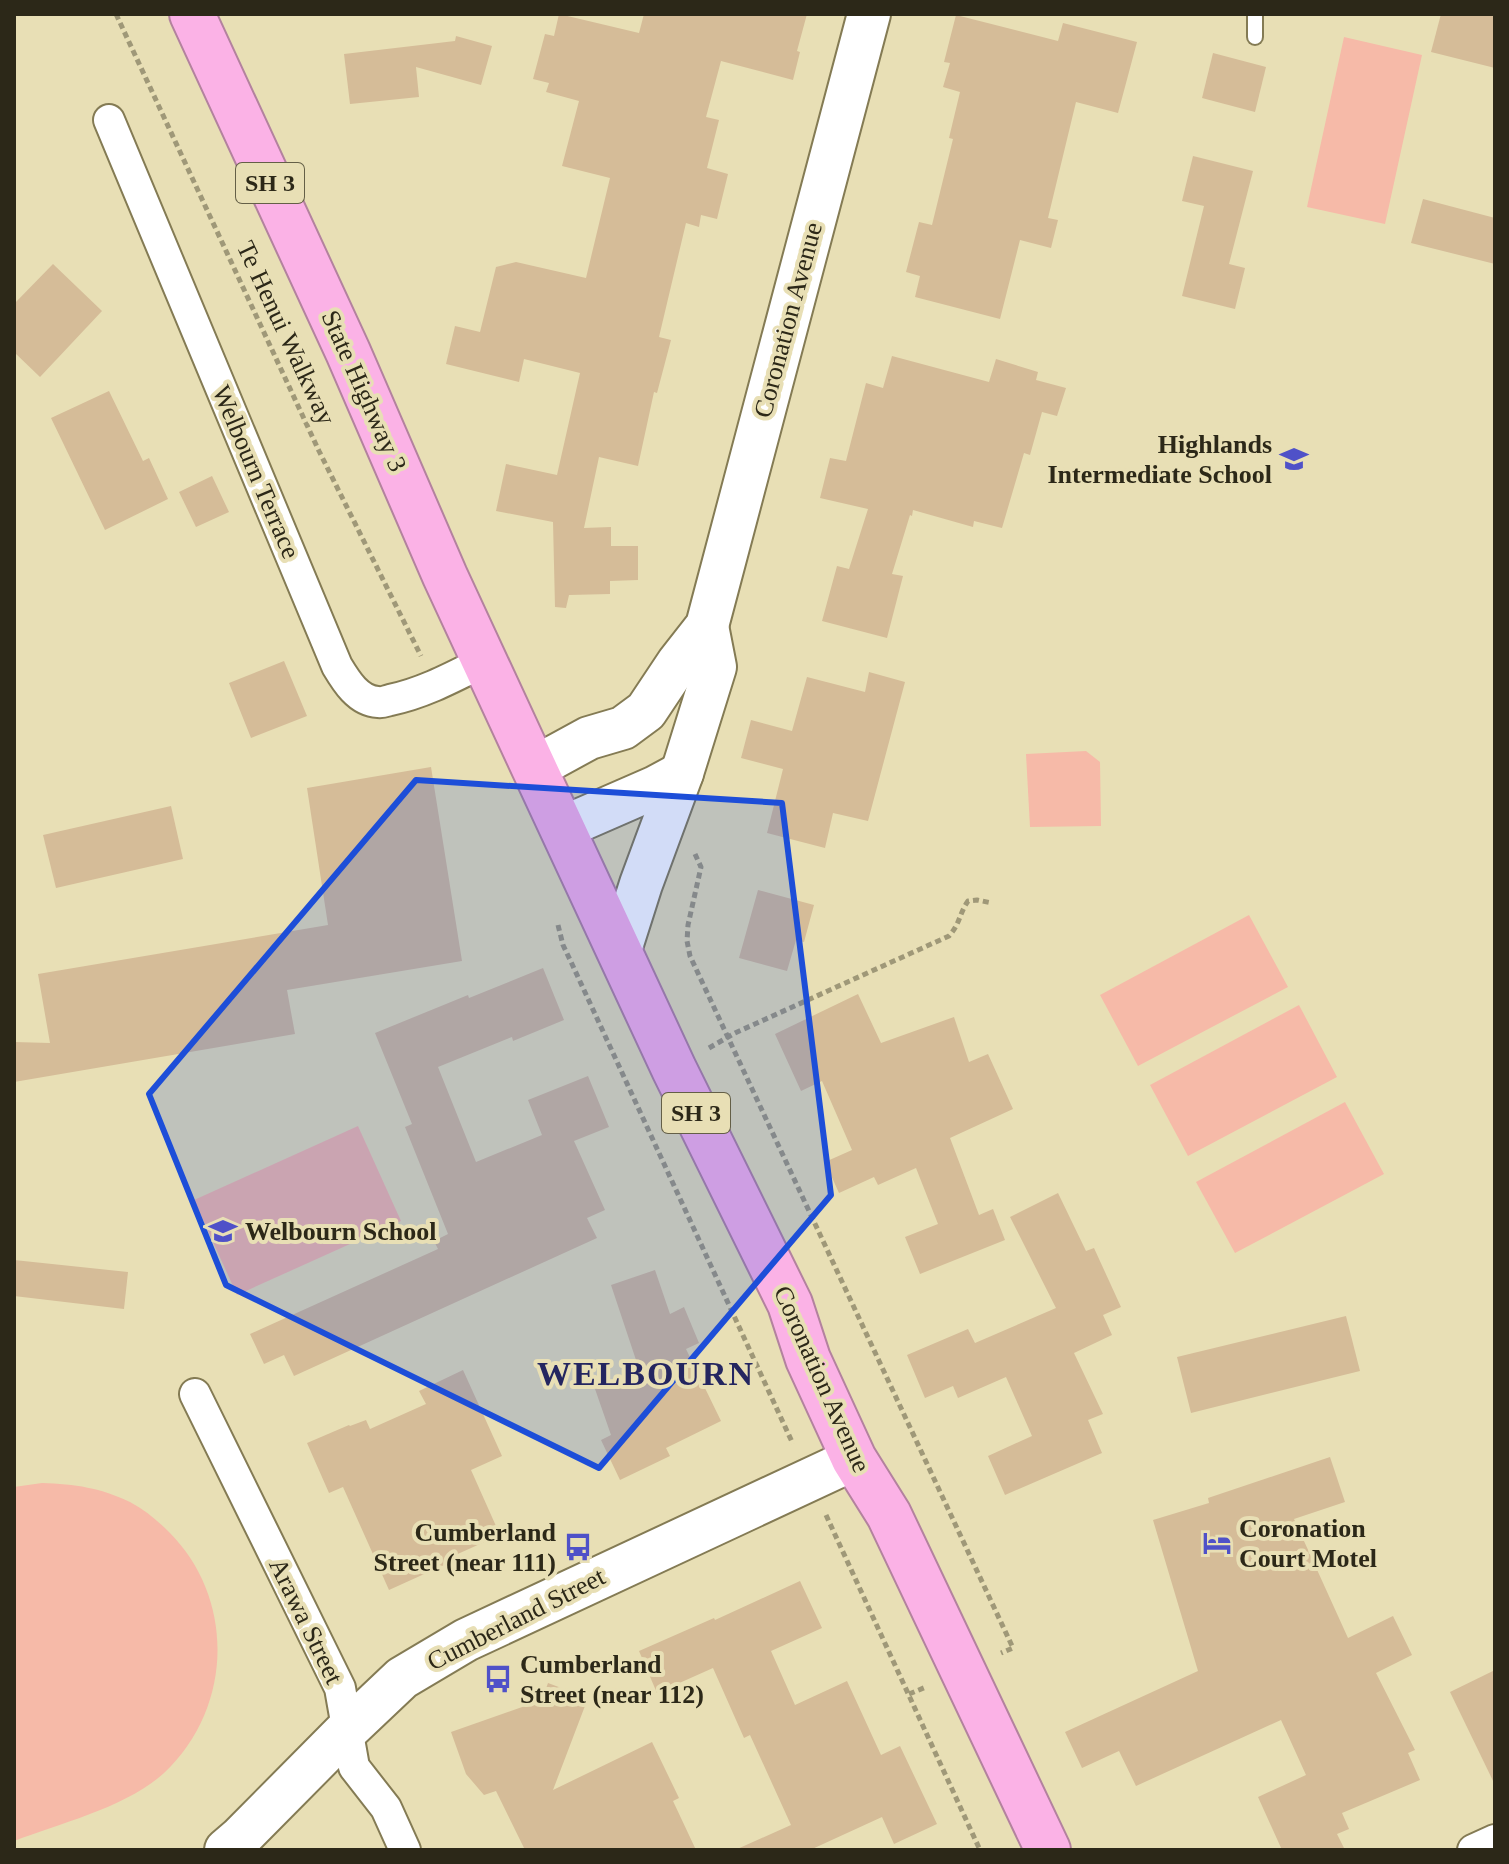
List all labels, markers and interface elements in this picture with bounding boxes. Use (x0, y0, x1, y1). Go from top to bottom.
road number: SH 3 (236, 163, 304, 203)
street label: Coronation Avenue (748, 219, 828, 421)
street label: Te Henui Walkway (231, 237, 341, 429)
street label: State Highway 3 (316, 306, 412, 476)
street label: Welbourn Terrace (206, 381, 306, 563)
place label: Highlands Intermediate School (1047, 430, 1272, 489)
school or university icon: Highlands Intermediate School (1279, 444, 1309, 474)
road number: SH 3 (662, 1093, 730, 1133)
school or university icon: Welbourn School (208, 1216, 238, 1246)
place label: Welbourn School (245, 1217, 436, 1246)
street label: Coronation Avenue (768, 1281, 876, 1477)
district label: WELBOURN (537, 1355, 755, 1392)
place label: Coronation Court Motel (1239, 1514, 1377, 1573)
place label: Cumberland Street (near 111) (374, 1518, 557, 1577)
hotel icon: Coronation Court Motel (1202, 1528, 1232, 1558)
bus stop icon: Cumberland Street (near 111) (563, 1532, 593, 1562)
street label: Arawa Street (263, 1553, 349, 1689)
street label: Cumberland Street (422, 1561, 610, 1676)
place label: Cumberland Street (near 112) (520, 1650, 704, 1709)
bus stop icon: Cumberland Street (near 112) (483, 1664, 513, 1694)

